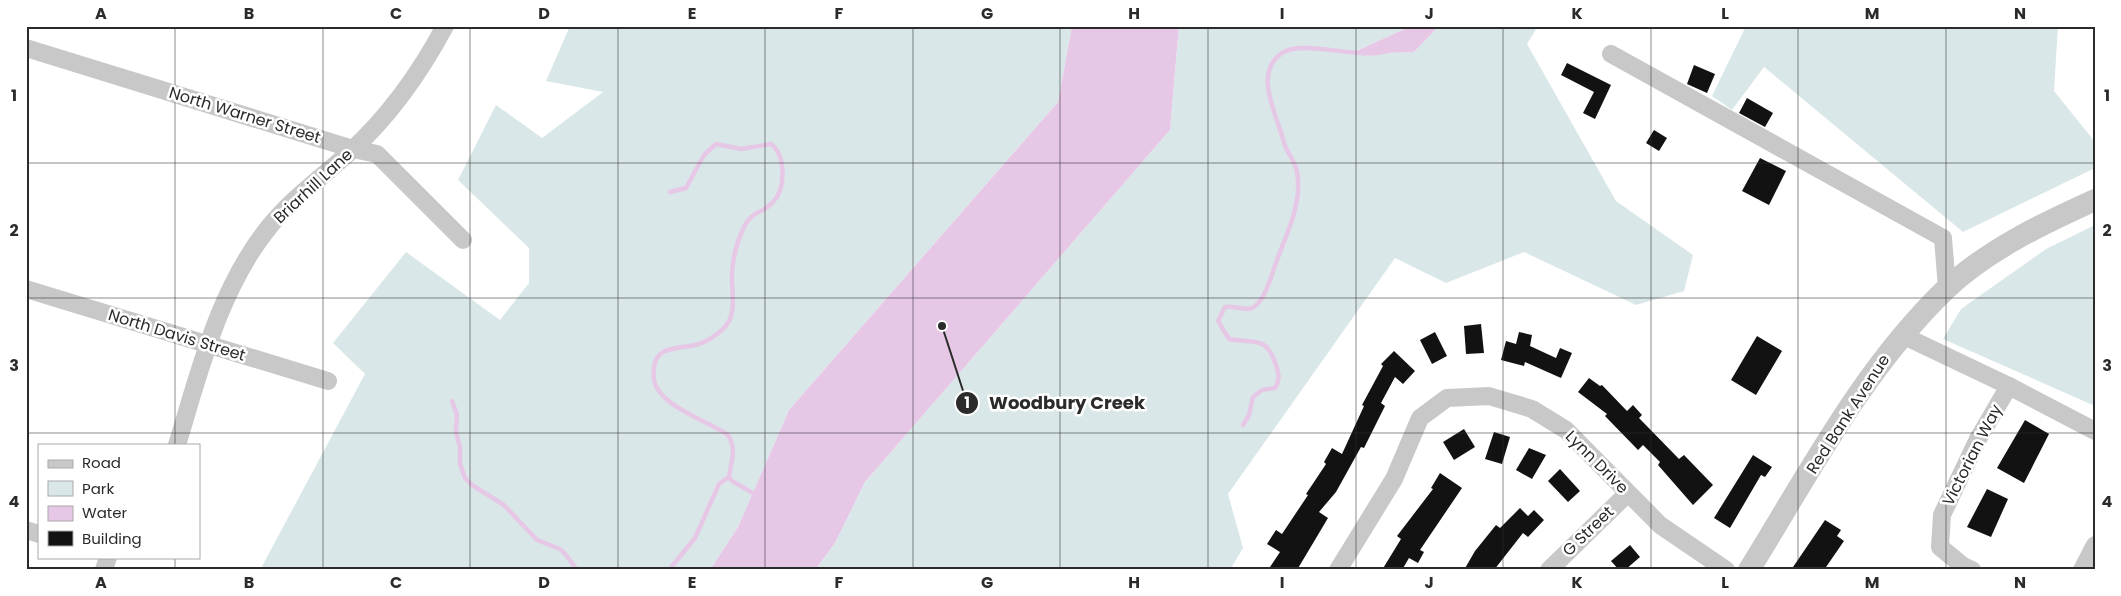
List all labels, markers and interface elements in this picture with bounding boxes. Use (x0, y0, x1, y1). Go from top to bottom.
text: A (95, 2, 107, 25)
text: B (244, 2, 254, 25)
text: C (390, 2, 402, 25)
text: D (538, 2, 550, 25)
text: E (688, 2, 696, 25)
text: F (835, 2, 844, 25)
text: G (981, 2, 993, 25)
text: H (1128, 2, 1140, 25)
text: I (1280, 2, 1284, 25)
text: J (1424, 2, 1434, 25)
text: K (1571, 2, 1583, 25)
text: L (1721, 2, 1729, 25)
text: M (1865, 2, 1879, 25)
text: N (2014, 2, 2026, 25)
street label: North Warner Street (166, 81, 324, 149)
text: 1 (11, 84, 17, 107)
text: 1 (2104, 84, 2110, 107)
street label: Briarhill Lane (268, 143, 358, 229)
text: 2 (9, 219, 19, 242)
text: 2 (2102, 219, 2112, 242)
street label: North Davis Street (106, 303, 249, 367)
street label: Red Bank Avenue (1801, 350, 1895, 478)
text: 3 (9, 354, 19, 377)
text: 3 (2102, 354, 2112, 377)
callout: Woodbury Creek (954, 386, 1155, 419)
text: Woodbury Creek (989, 390, 1146, 415)
text: 1 (964, 392, 970, 413)
street label: Victorian Way (1937, 400, 2007, 510)
street label: Lynn Drive (1560, 425, 1634, 499)
legend (38, 444, 200, 558)
text: Road (82, 452, 121, 473)
text: Park (82, 478, 114, 499)
text: 4 (9, 490, 20, 513)
text: 4 (2102, 490, 2113, 513)
street label: G Street (1557, 501, 1619, 561)
text: Water (82, 502, 128, 523)
text: Building (82, 528, 142, 549)
text: A (95, 571, 107, 594)
text: B (244, 571, 254, 594)
text: C (390, 571, 402, 594)
text: D (538, 571, 550, 594)
text: E (688, 571, 696, 594)
text: F (835, 571, 844, 594)
text: G (981, 571, 993, 594)
text: H (1128, 571, 1140, 594)
text: I (1280, 571, 1284, 594)
text: J (1424, 571, 1434, 594)
text: K (1571, 571, 1583, 594)
text: L (1721, 571, 1729, 594)
text: M (1865, 571, 1879, 594)
text: N (2014, 571, 2026, 594)

